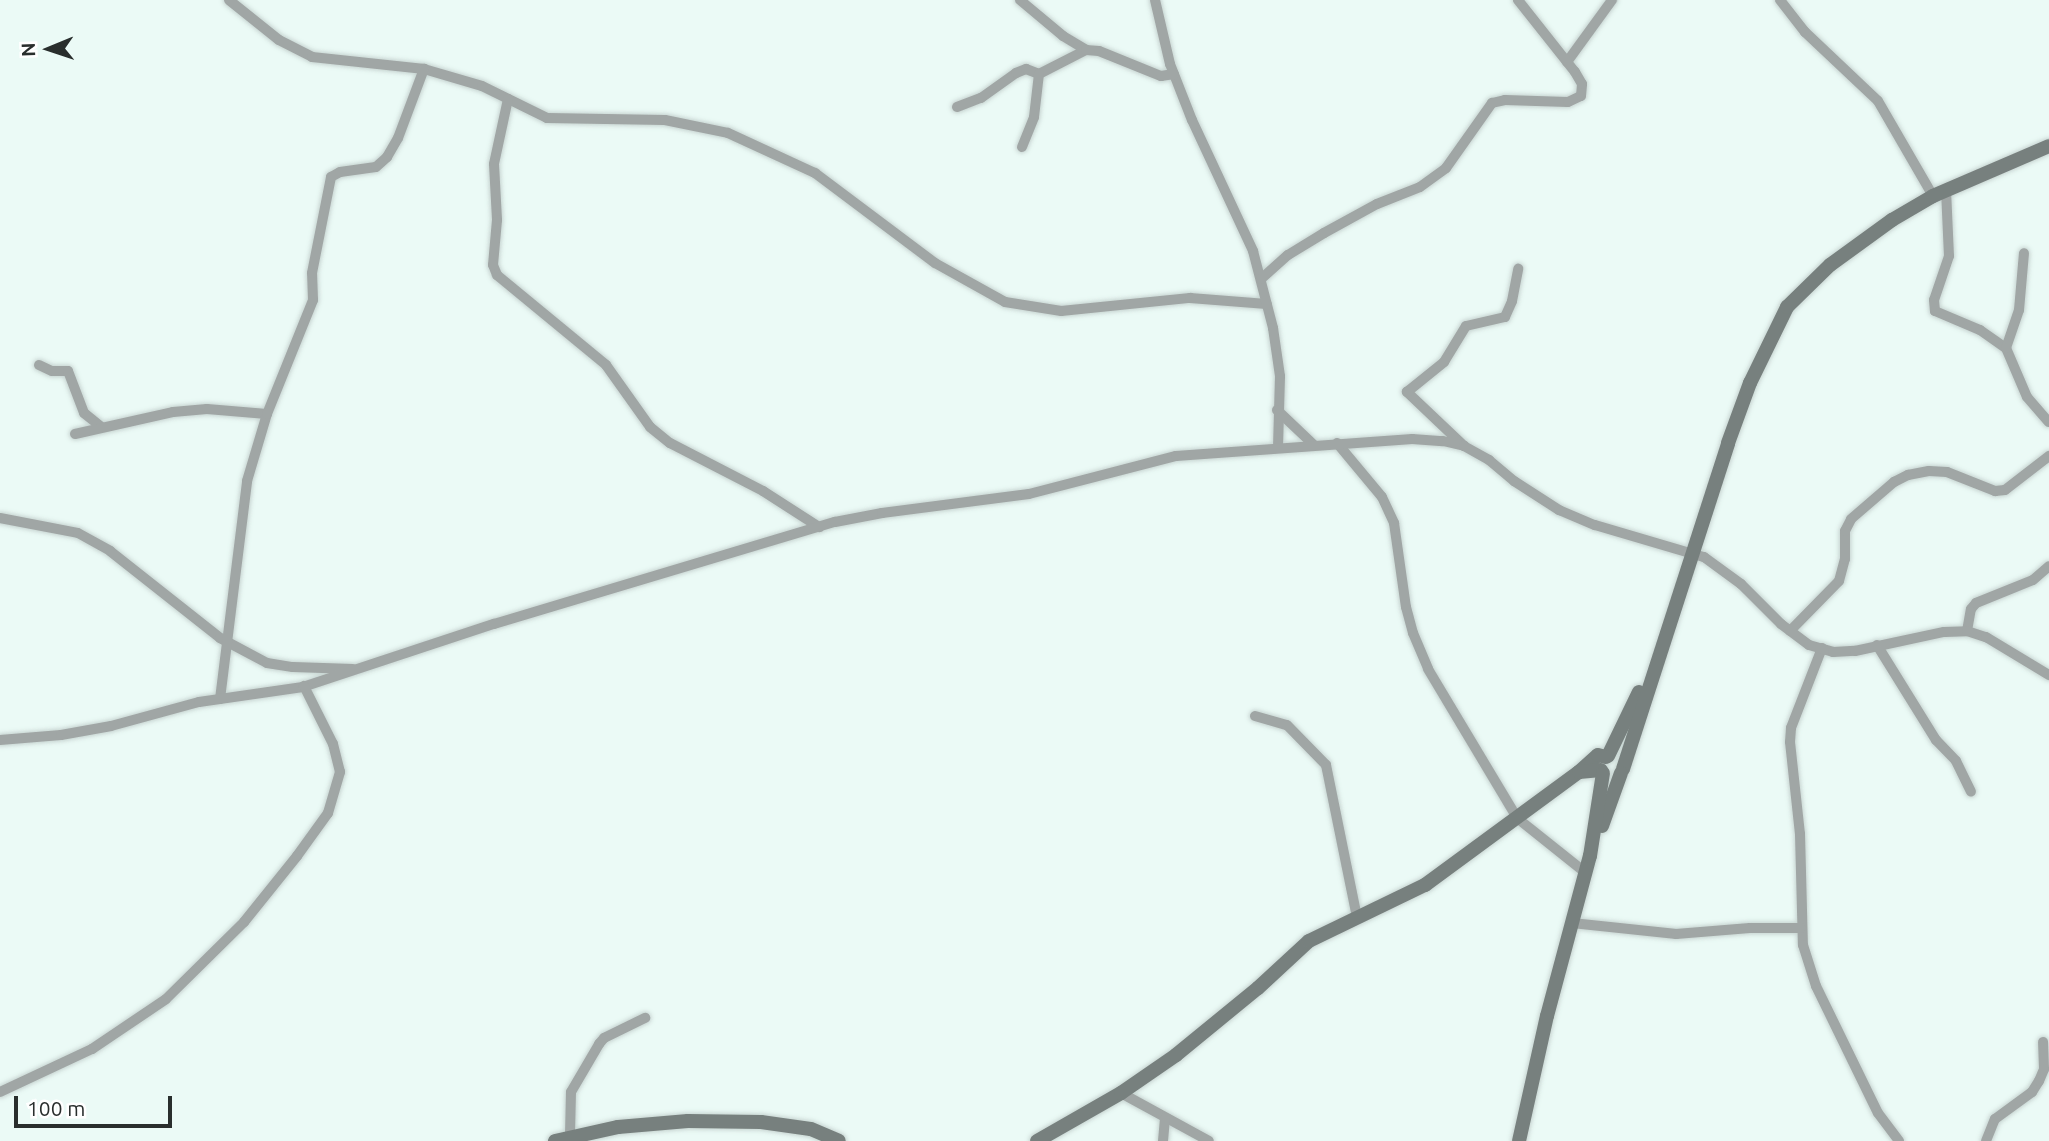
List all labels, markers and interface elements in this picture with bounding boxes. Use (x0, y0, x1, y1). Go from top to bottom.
north arrow (14, 14, 84, 84)
text: N (17, 42, 39, 57)
scale bar (18, 1082, 175, 1126)
text: 100 m (27, 1096, 85, 1120)

